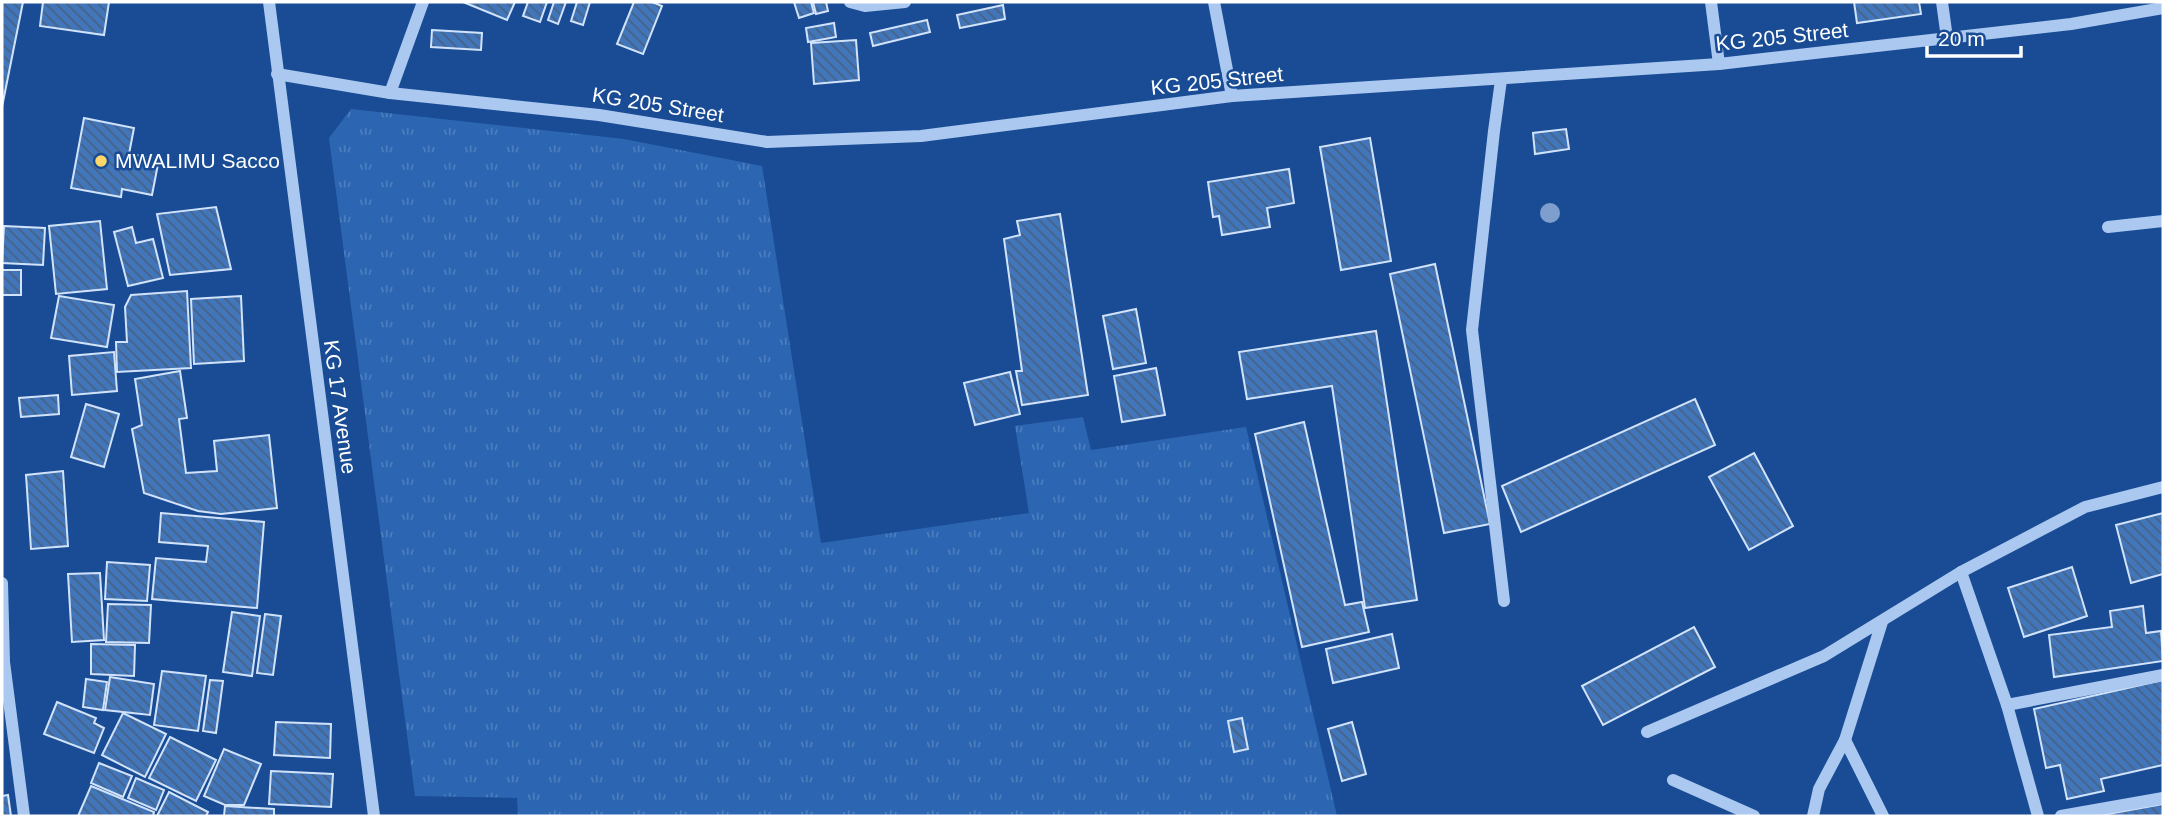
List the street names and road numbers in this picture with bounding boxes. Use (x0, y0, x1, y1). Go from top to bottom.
street label: KG 205 Street (1715, 18, 1849, 55)
street label: KG 205 Street (1150, 62, 1284, 99)
street label: KG 205 Street (591, 83, 726, 126)
street label: KG 17 Avenue (320, 338, 361, 475)

